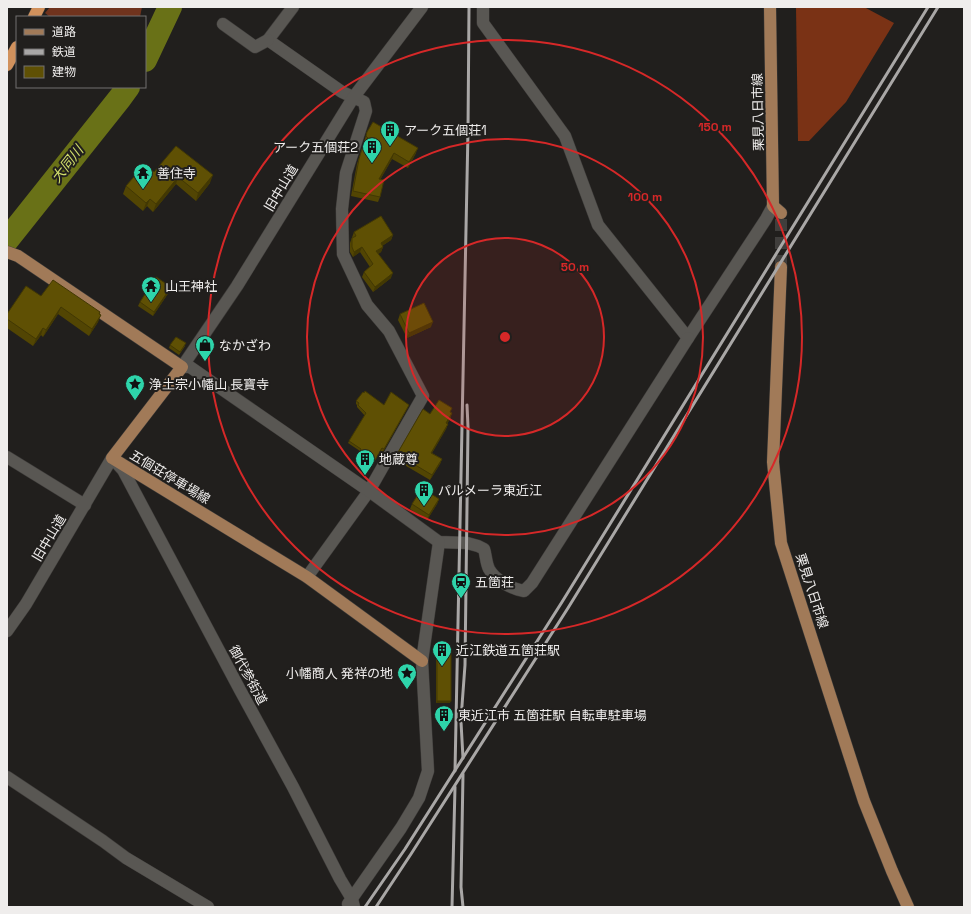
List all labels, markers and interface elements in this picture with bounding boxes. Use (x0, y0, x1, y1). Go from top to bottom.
legend (16, 16, 146, 88)
text: 道路 (52, 24, 76, 40)
text: 鉄道 (52, 44, 76, 60)
text: 建物 (52, 64, 76, 80)
street label: 栗見八日市線 (749, 73, 767, 151)
building icon: アーク五個荘1 (379, 119, 401, 147)
text: 150 m (698, 119, 732, 135)
place label: アーク五個荘1 (404, 122, 487, 139)
building icon: アーク五個荘2 (361, 136, 383, 164)
place label: アーク五個荘2 (273, 139, 358, 156)
water label: 大同川 (47, 140, 88, 186)
street label: 旧中山道 (260, 161, 302, 215)
temple icon: 善住寺 (132, 162, 154, 190)
place label: 善住寺 (157, 165, 196, 182)
text: 100 m (628, 189, 662, 205)
text: 50 m (561, 259, 589, 275)
temple icon: 山王神社 (140, 275, 162, 303)
place label: 山王神社 (165, 278, 217, 295)
centre of rings (498, 330, 512, 344)
shop icon: なかざわ (194, 334, 216, 362)
place label: なかざわ (219, 337, 271, 354)
place icon: 浄土宗小幡山 長寶寺 (124, 373, 146, 401)
place label: 浄土宗小幡山 長寶寺 (149, 376, 269, 393)
street label: 五個荘停車場線 (127, 446, 213, 508)
building icon: 地蔵尊 (354, 448, 376, 476)
place label: 地蔵尊 (379, 451, 418, 468)
building icon: パルメーラ東近江 (413, 479, 435, 507)
place label: パルメーラ東近江 (438, 482, 542, 499)
street label: 旧中山道 (28, 511, 70, 565)
street label: 栗見八日市線 (792, 551, 832, 631)
station icon: 五箇荘 (450, 571, 472, 599)
place label: 五箇荘 (475, 574, 514, 591)
building icon: 近江鉄道五箇荘駅 (431, 639, 453, 667)
street label: 御代参街道 (225, 642, 271, 708)
place label: 近江鉄道五箇荘駅 (456, 642, 560, 659)
place icon: 小幡商人 発祥の地 (396, 662, 418, 690)
place label: 小幡商人 発祥の地 (286, 665, 393, 682)
building icon: 東近江市 五箇荘駅 自転車駐車場 (433, 704, 455, 732)
place label: 東近江市 五箇荘駅 自転車駐車場 (458, 707, 647, 724)

